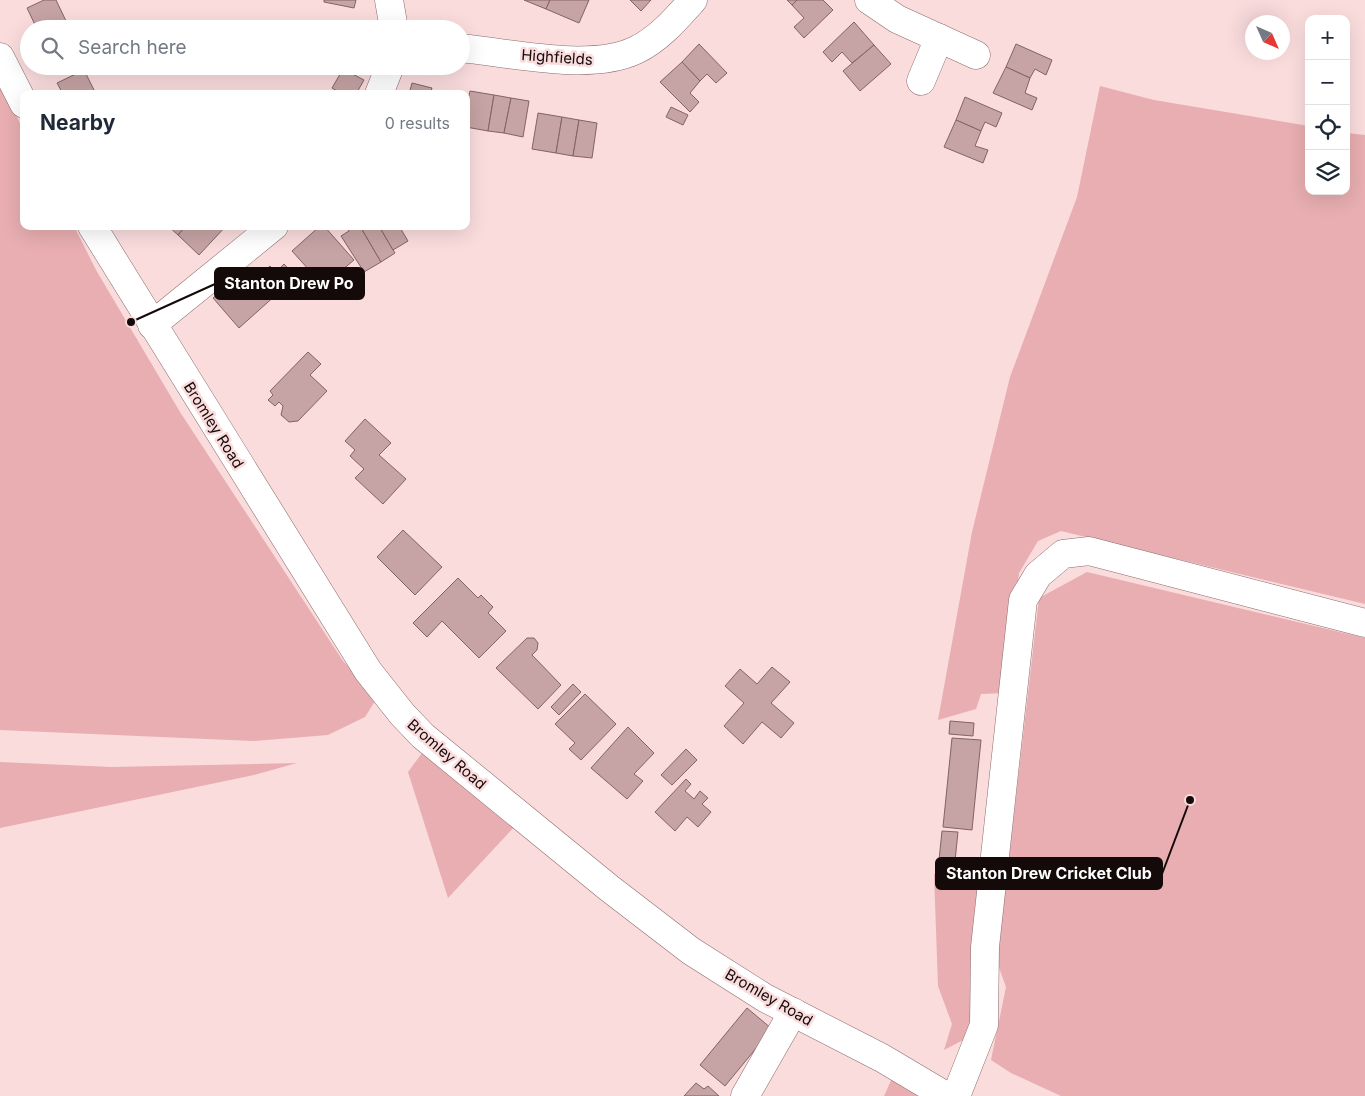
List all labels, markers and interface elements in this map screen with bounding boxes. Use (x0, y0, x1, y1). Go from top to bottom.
north arrow (1245, 15, 1290, 60)
map controls (1305, 15, 1350, 195)
button: + (1305, 15, 1350, 60)
search box (20, 20, 470, 75)
icon: search (38, 34, 66, 62)
text: Search here (78, 36, 187, 59)
street label: Highfields (521, 45, 593, 69)
button: − (1305, 60, 1350, 105)
button: locate (1305, 105, 1350, 150)
text: Nearby (40, 110, 115, 135)
text: 0 results (385, 113, 450, 133)
button: layers (1305, 150, 1350, 195)
callout: Stanton Drew Po (215, 268, 364, 299)
text: Stanton Drew Po (224, 273, 354, 293)
street label: Bromley Road (180, 378, 248, 472)
street label: Bromley Road (404, 715, 490, 793)
callout: Stanton Drew Cricket Club (936, 858, 1162, 889)
text: Stanton Drew Cricket Club (946, 863, 1152, 883)
street label: Bromley Road (722, 964, 816, 1030)

